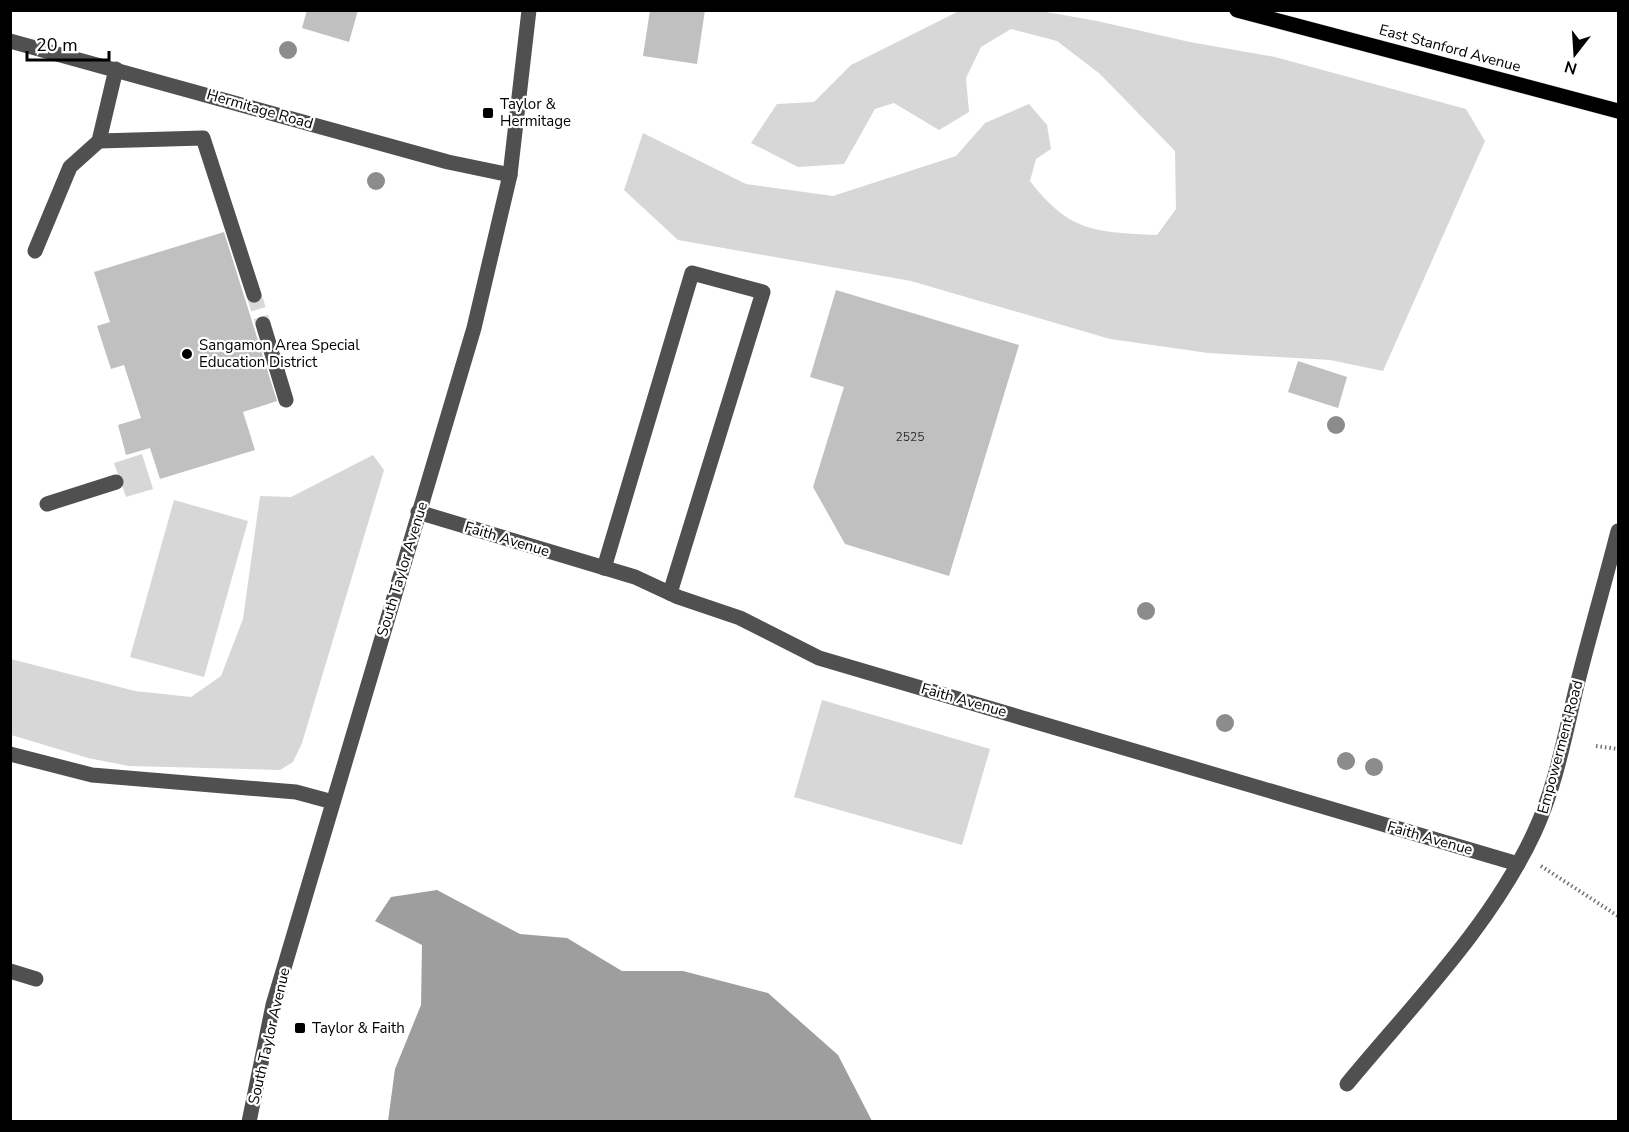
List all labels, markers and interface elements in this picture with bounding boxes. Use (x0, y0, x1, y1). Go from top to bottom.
street label: East Stanford Avenue (1377, 19, 1523, 77)
scale bar (27, 24, 110, 62)
north arrow (1545, 24, 1605, 84)
text: 20 m (36, 33, 78, 57)
text: N (1562, 55, 1580, 80)
street label: Hermitage Road (204, 84, 316, 134)
place label: Taylor & Hermitage (500, 94, 571, 131)
marker: Taylor & Hermitage (481, 106, 495, 120)
place label: Sangamon Area Special Education District (199, 335, 360, 372)
marker: Sangamon Area Special Education District (180, 347, 194, 361)
house number: 2525 (896, 429, 924, 445)
street label: South Taylor Avenue (372, 499, 432, 639)
street label: Faith Avenue (462, 517, 552, 561)
street label: Faith Avenue (919, 678, 1009, 722)
street label: Empowerment Road (1533, 678, 1587, 816)
street label: Faith Avenue (1385, 816, 1475, 860)
street label: South Taylor Avenue (244, 966, 294, 1106)
place label: Taylor & Faith (312, 1018, 405, 1038)
marker: Taylor & Faith (293, 1021, 307, 1035)

